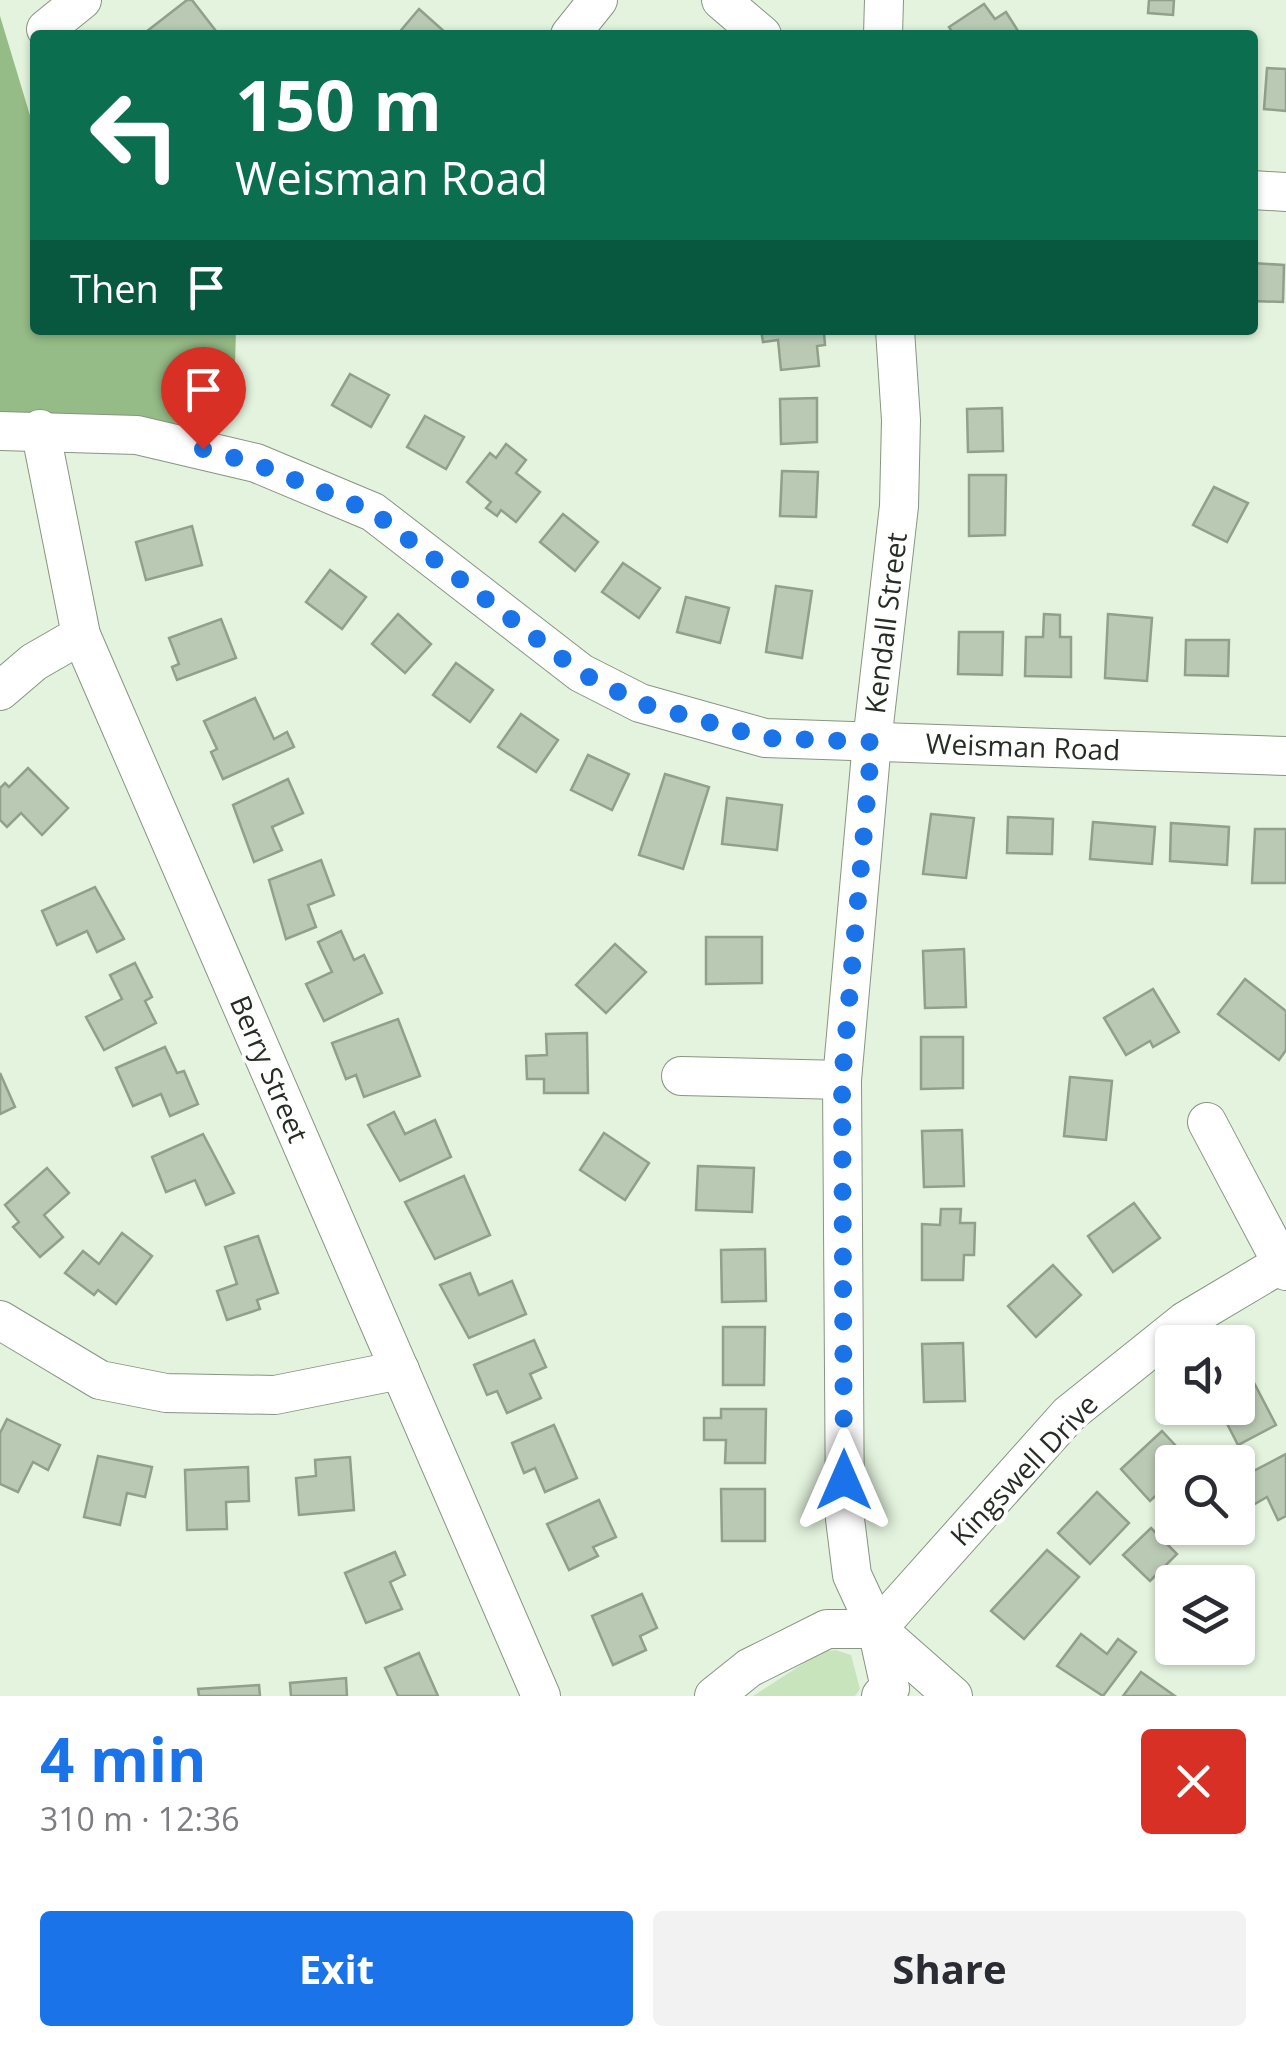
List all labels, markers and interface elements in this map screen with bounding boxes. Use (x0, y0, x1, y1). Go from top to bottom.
text: 150 m (235, 56, 442, 152)
icon: left (70, 70, 200, 200)
text: Weisman Road (235, 147, 548, 208)
icon: arrive (179, 260, 234, 315)
text: Then (70, 262, 159, 314)
pin (161, 347, 246, 450)
icon: arrive (176, 362, 231, 417)
street label: Kendall Street (855, 530, 915, 716)
street label: Weisman Road (925, 724, 1121, 768)
street label: Berry Street (222, 989, 318, 1148)
map controls (1155, 1325, 1255, 1665)
button: sound (1155, 1325, 1255, 1425)
street label: Kingswell Drive (941, 1385, 1105, 1553)
position arrow (792, 1428, 896, 1532)
button: search (1155, 1445, 1255, 1545)
button: layers (1155, 1565, 1255, 1665)
text: 4 min (40, 1718, 207, 1800)
button: close (1141, 1729, 1246, 1834)
text: 310 m · 12:36 (40, 1797, 239, 1840)
button: Exit (40, 1911, 633, 2026)
button: Share (653, 1911, 1246, 2026)

